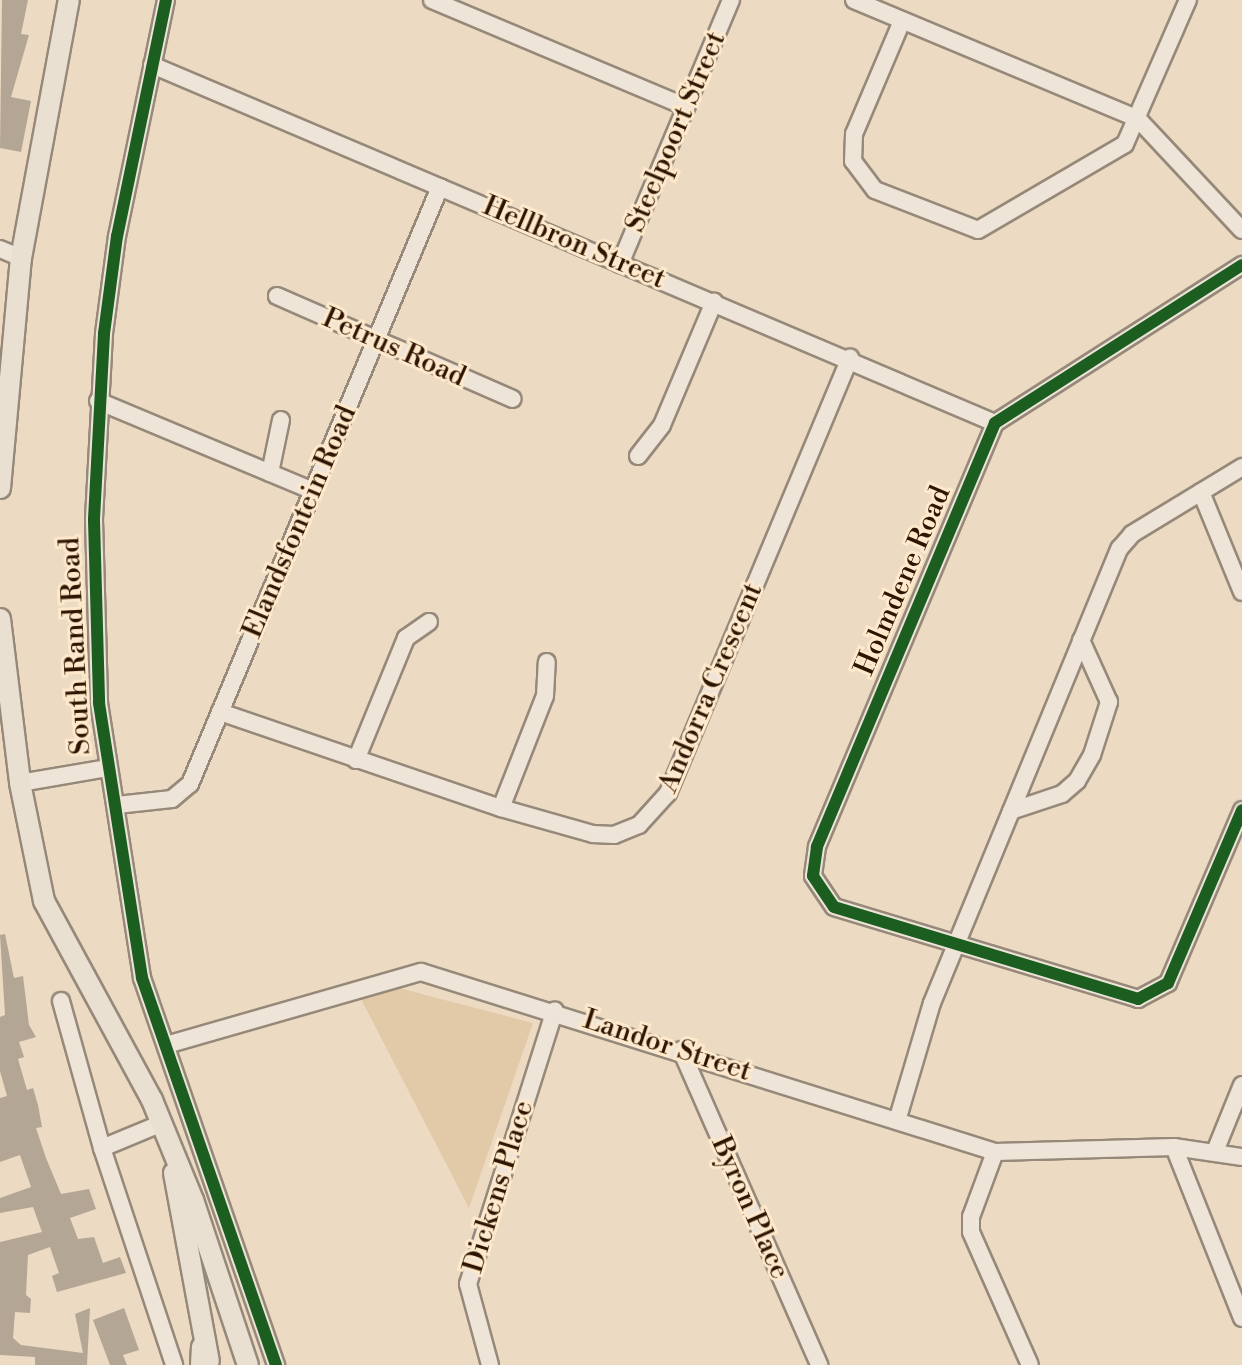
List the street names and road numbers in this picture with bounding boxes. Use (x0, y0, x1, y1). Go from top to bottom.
street label: Steelpoort Street (619, 27, 733, 237)
street label: Hellbron Street (478, 189, 670, 297)
street label: Petrus Road (317, 301, 471, 395)
street label: Elandsfontein Road (236, 401, 364, 643)
street label: Holmdene Road (848, 481, 958, 681)
street label: South Rand Road (54, 536, 98, 756)
street label: Andorra Crescent (652, 578, 770, 798)
street label: Landor Street (579, 1003, 755, 1089)
street label: Dickens Place (457, 1097, 541, 1277)
street label: Byron Place (704, 1132, 796, 1284)

